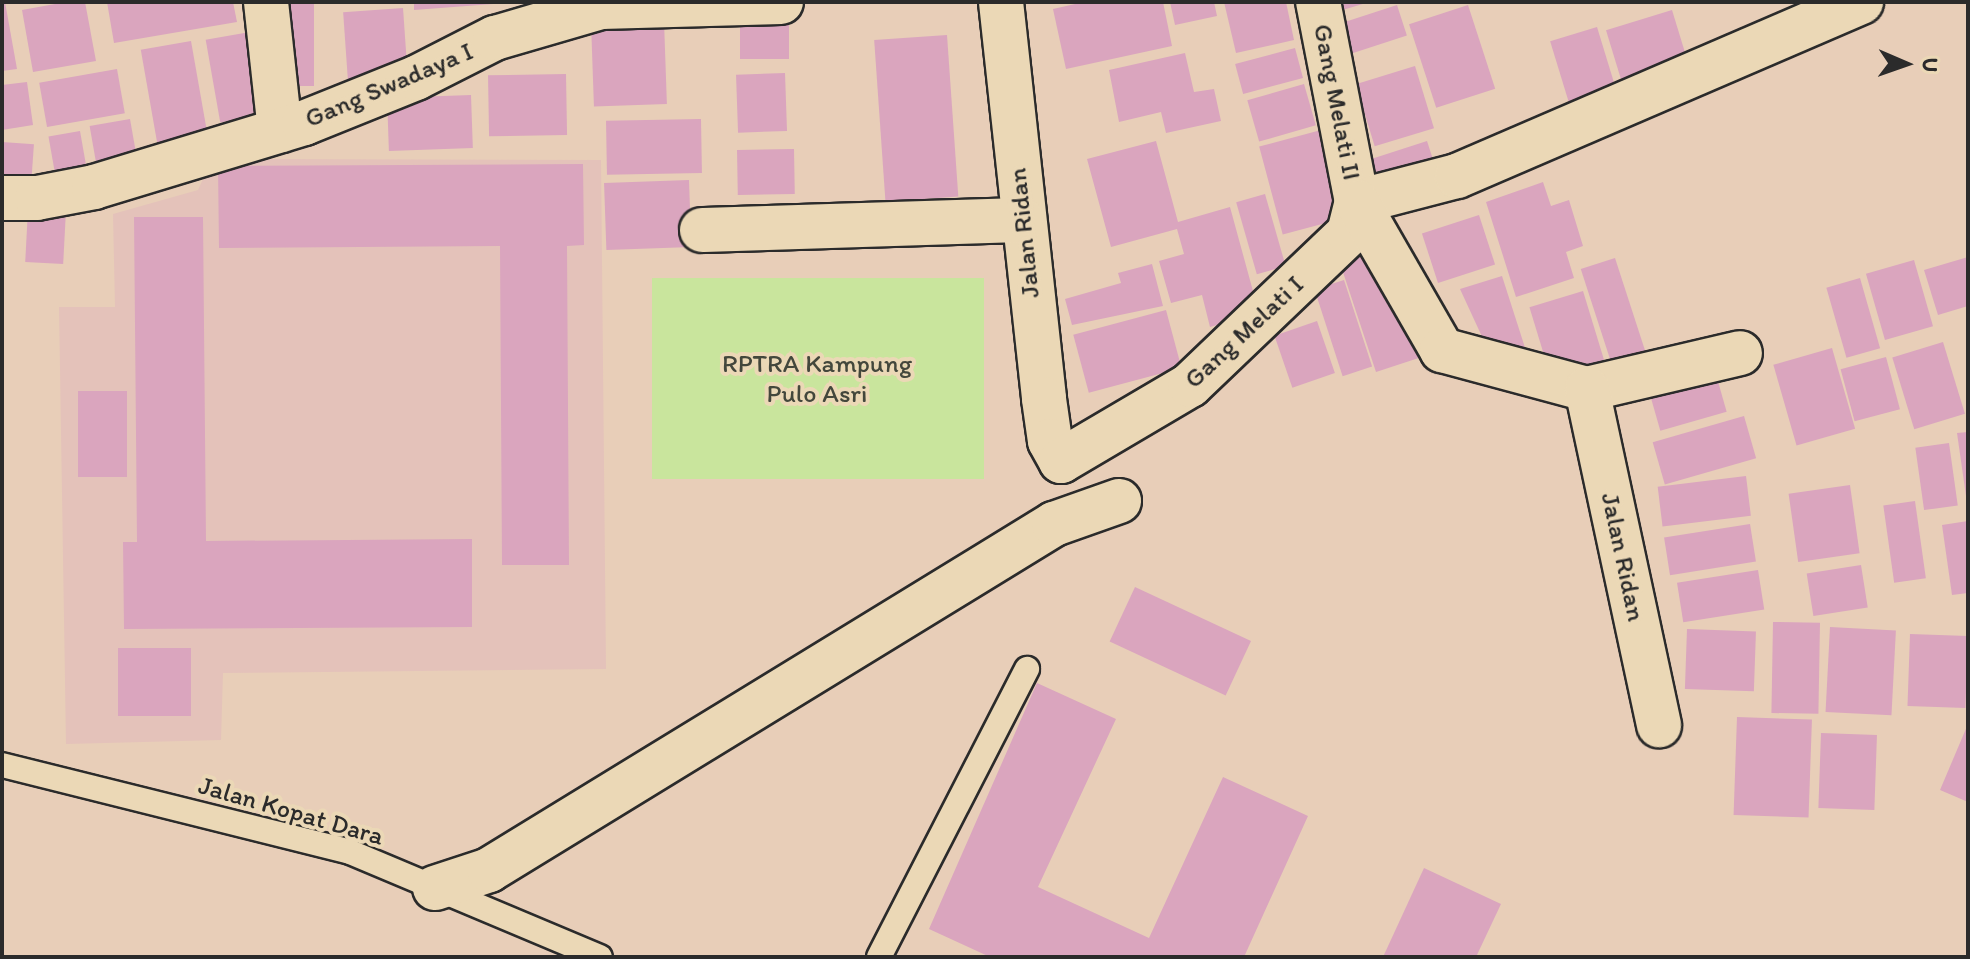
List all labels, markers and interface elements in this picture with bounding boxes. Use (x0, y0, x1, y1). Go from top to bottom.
street label: Gang Melati II (1307, 22, 1367, 182)
north arrow (1866, 24, 1946, 104)
street label: Gang Swadaya I (301, 36, 477, 134)
text: U (1917, 57, 1944, 73)
street label: Jalan Ridan (1002, 167, 1046, 299)
street label: Gang Melati I (1178, 269, 1310, 395)
park label: RPTRA Kampung Pulo Asri (722, 348, 912, 410)
street label: Jalan Ridan (1594, 491, 1652, 623)
street label: Jalan Kopat Dara (195, 770, 387, 852)

